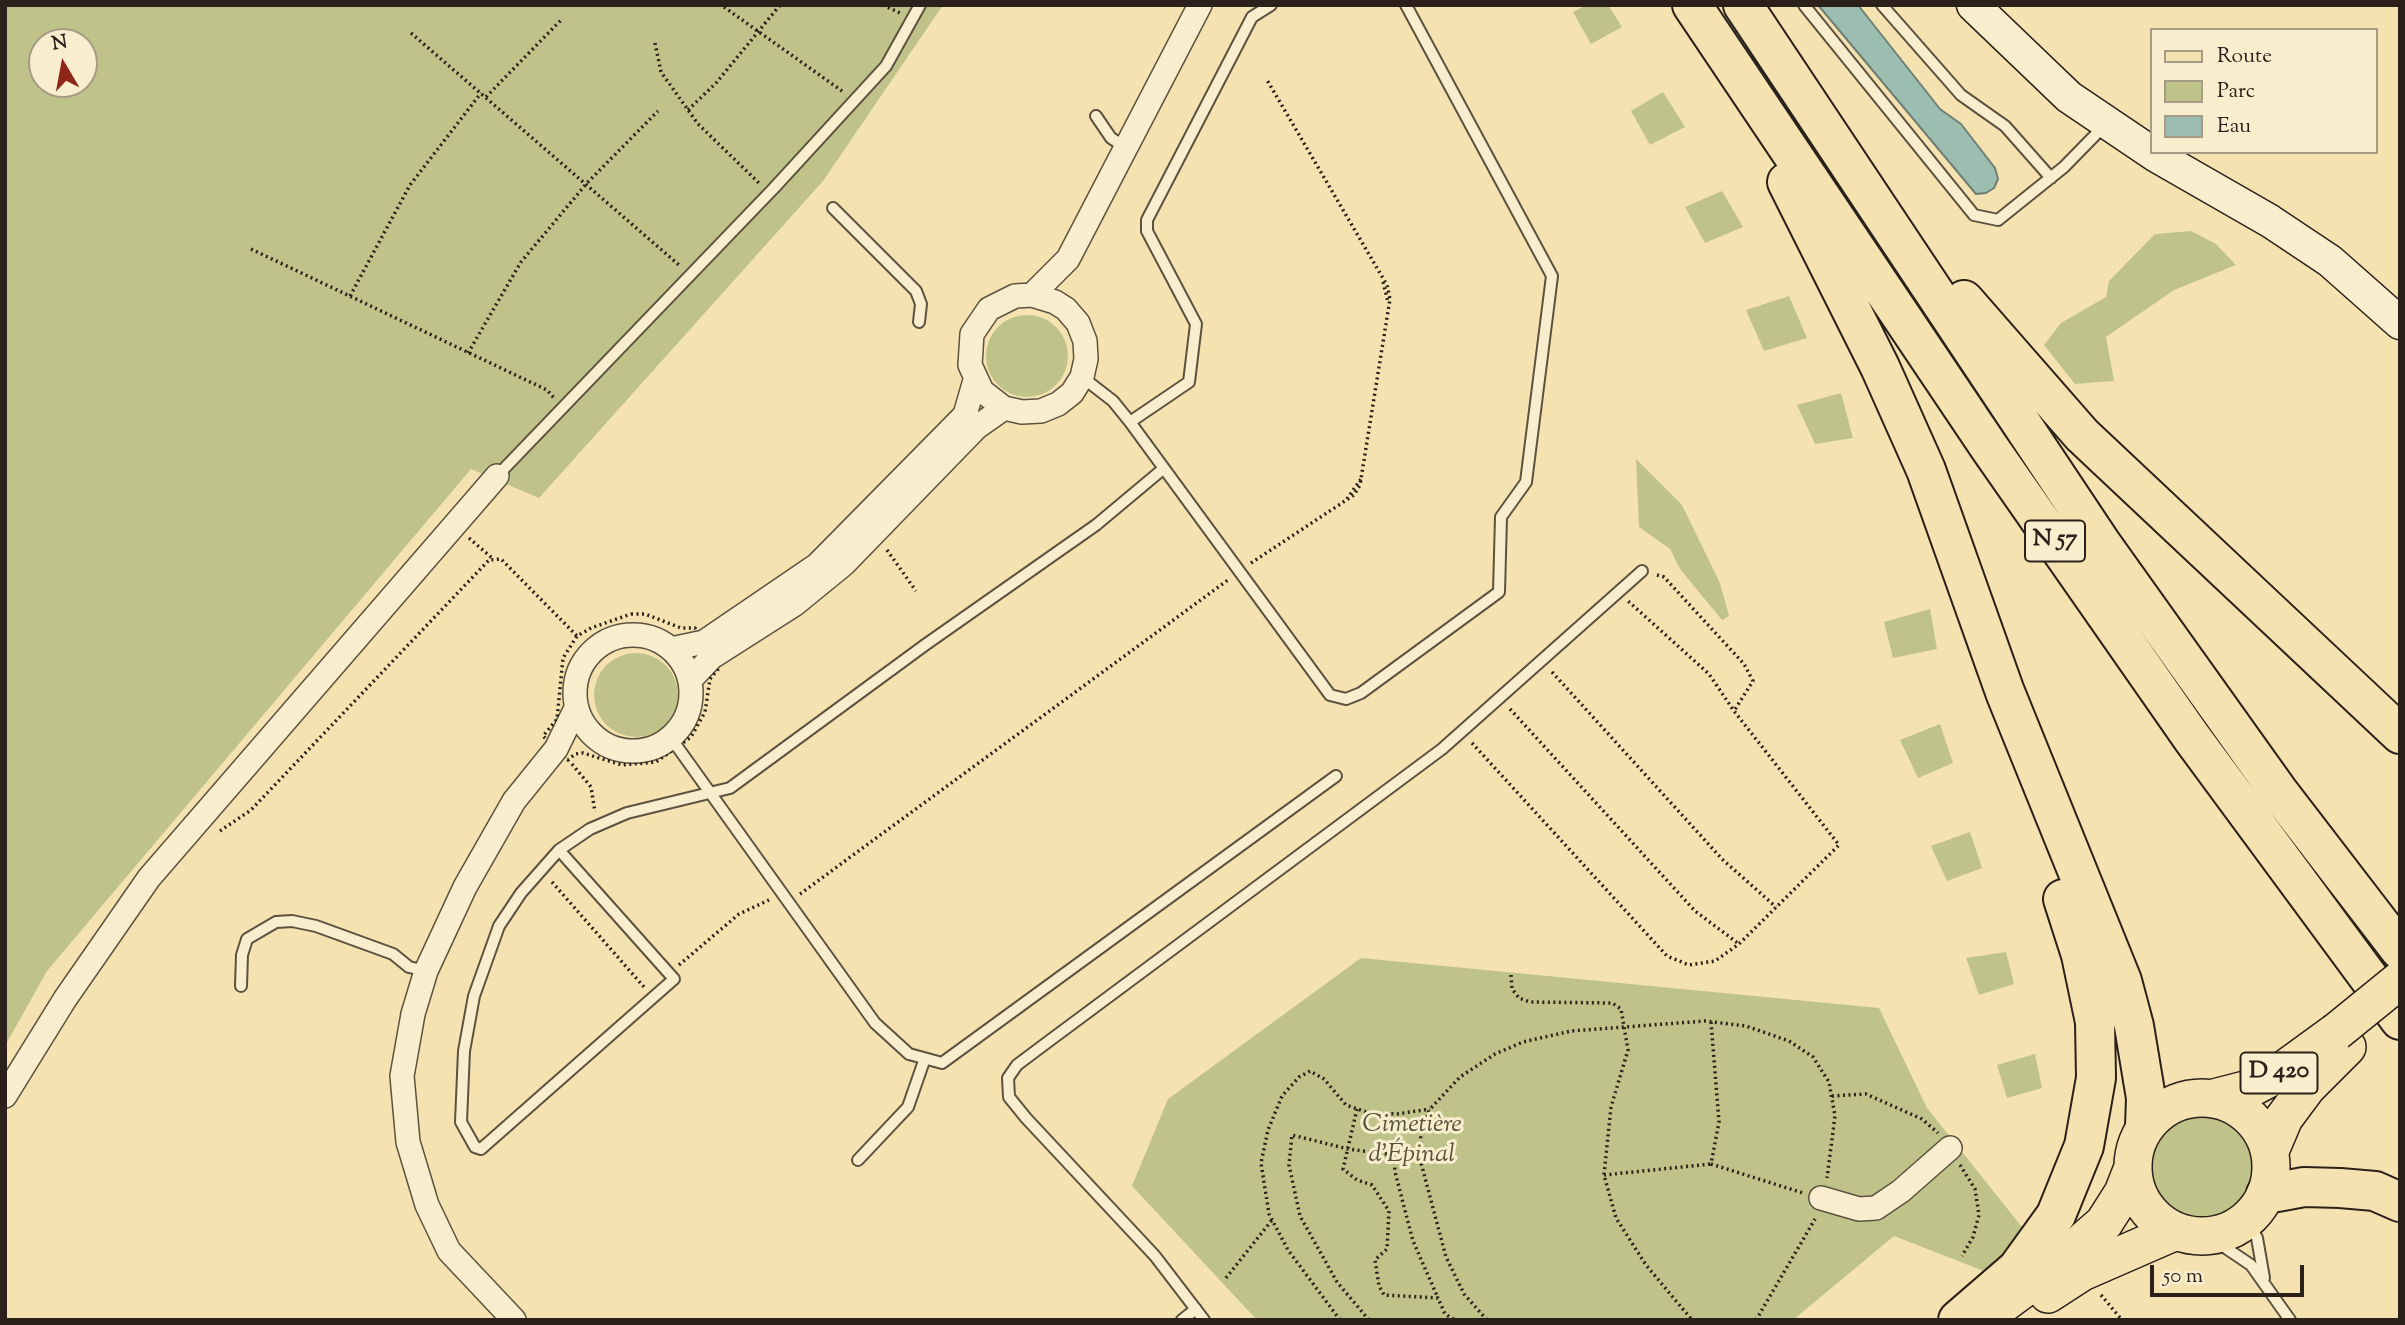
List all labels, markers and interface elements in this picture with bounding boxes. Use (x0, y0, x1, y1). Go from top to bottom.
north arrow (28, 28, 98, 98)
legend (2150, 28, 2377, 154)
text: N (50, 29, 69, 58)
text: Route (2217, 42, 2272, 72)
text: Parc (2217, 77, 2255, 107)
text: Eau (2217, 112, 2251, 142)
road number: N 57 (2025, 520, 2085, 562)
road number: D 420 (2240, 1052, 2318, 1093)
park label: Cimetière d'Épinal (1362, 1111, 1462, 1172)
scale bar (2153, 1252, 2307, 1296)
text: 50 m (2163, 1262, 2203, 1292)

